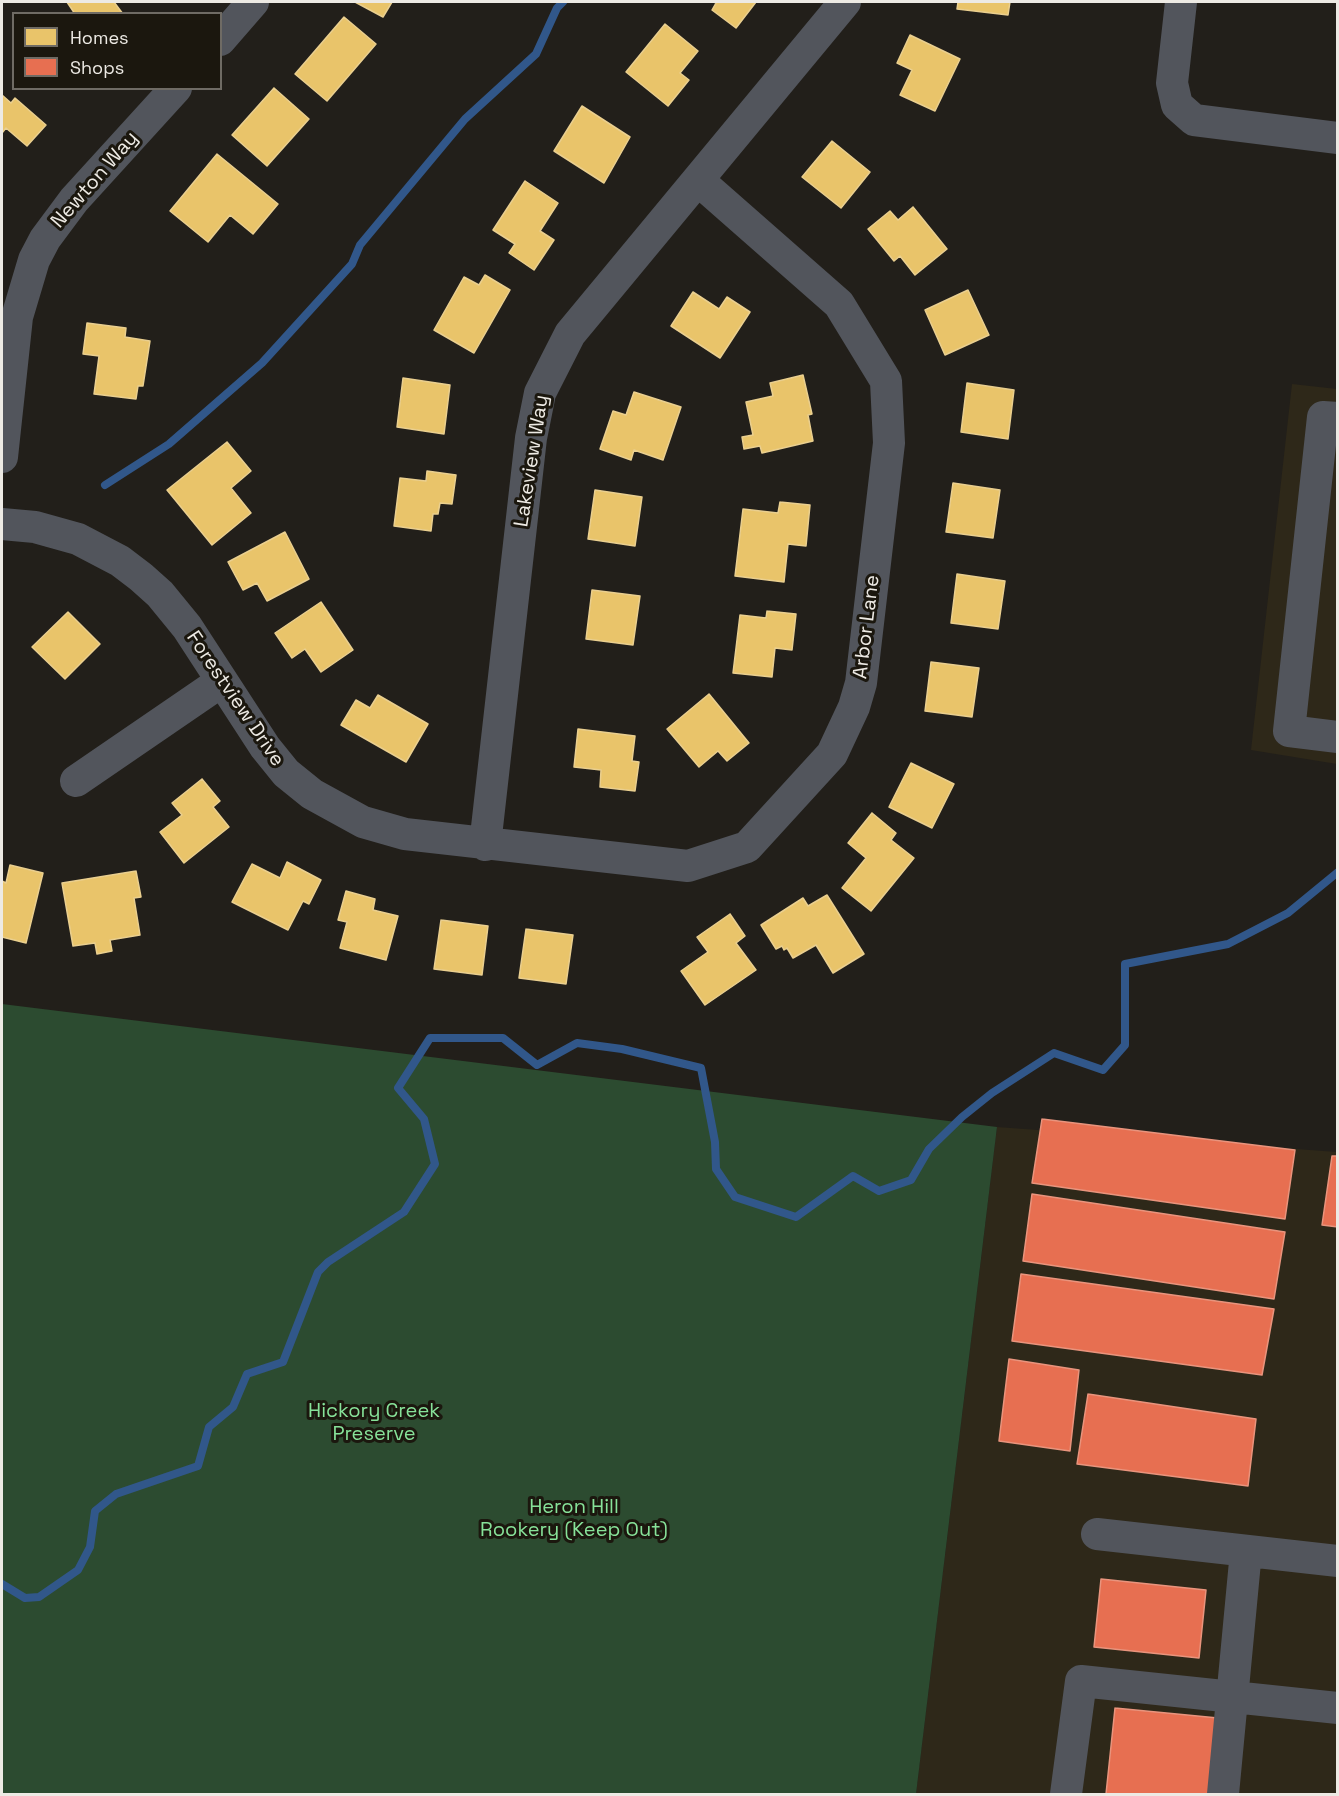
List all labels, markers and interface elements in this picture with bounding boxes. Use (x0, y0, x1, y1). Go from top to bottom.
legend (12, 12, 222, 90)
text: Homes (70, 26, 129, 49)
text: Shops (70, 56, 124, 79)
street label: Newton Way (46, 127, 144, 233)
street label: Lakeview Way (510, 393, 554, 529)
street label: Arbor Lane (849, 574, 885, 680)
street label: Forestview Drive (181, 627, 289, 771)
park label: Hickory Creek Preserve (308, 1400, 440, 1447)
park label: Heron Hill Rookery (Keep Out) (480, 1496, 668, 1543)

